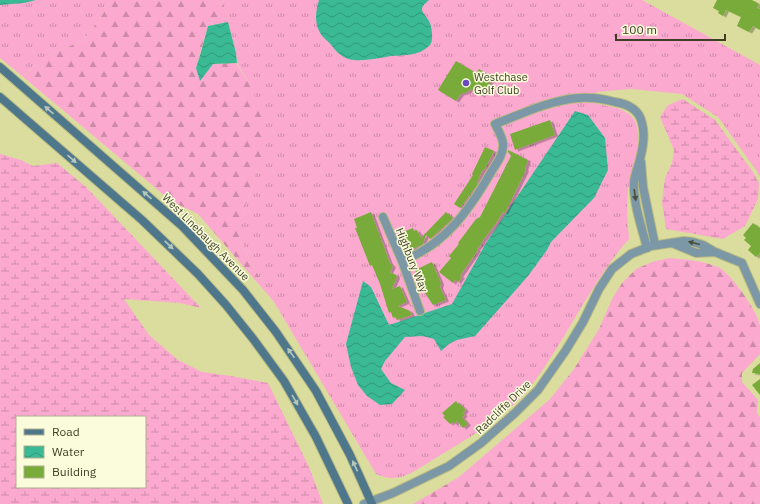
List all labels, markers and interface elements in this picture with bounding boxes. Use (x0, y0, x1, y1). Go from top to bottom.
scale bar (616, 16, 725, 42)
text: 100 m (622, 22, 657, 37)
place label: Westchase Golf Club (474, 70, 528, 97)
marker: Westchase Golf Club (461, 78, 471, 88)
one-way arrow (44, 105, 54, 114)
one-way arrow (67, 154, 77, 163)
one-way arrow (632, 189, 638, 202)
one-way arrow (142, 190, 153, 199)
street label: West Linebaugh Avenue (159, 190, 253, 284)
street label: Highbury Way (393, 226, 431, 295)
one-way arrow (164, 240, 174, 250)
one-way arrow (688, 240, 700, 246)
one-way arrow (287, 347, 295, 358)
street label: Radcliffe Drive (472, 377, 534, 437)
one-way arrow (291, 394, 298, 406)
legend (16, 416, 146, 488)
text: Road (52, 424, 80, 439)
text: Water (52, 444, 85, 459)
one-way arrow (352, 460, 358, 471)
text: Building (52, 464, 97, 479)

